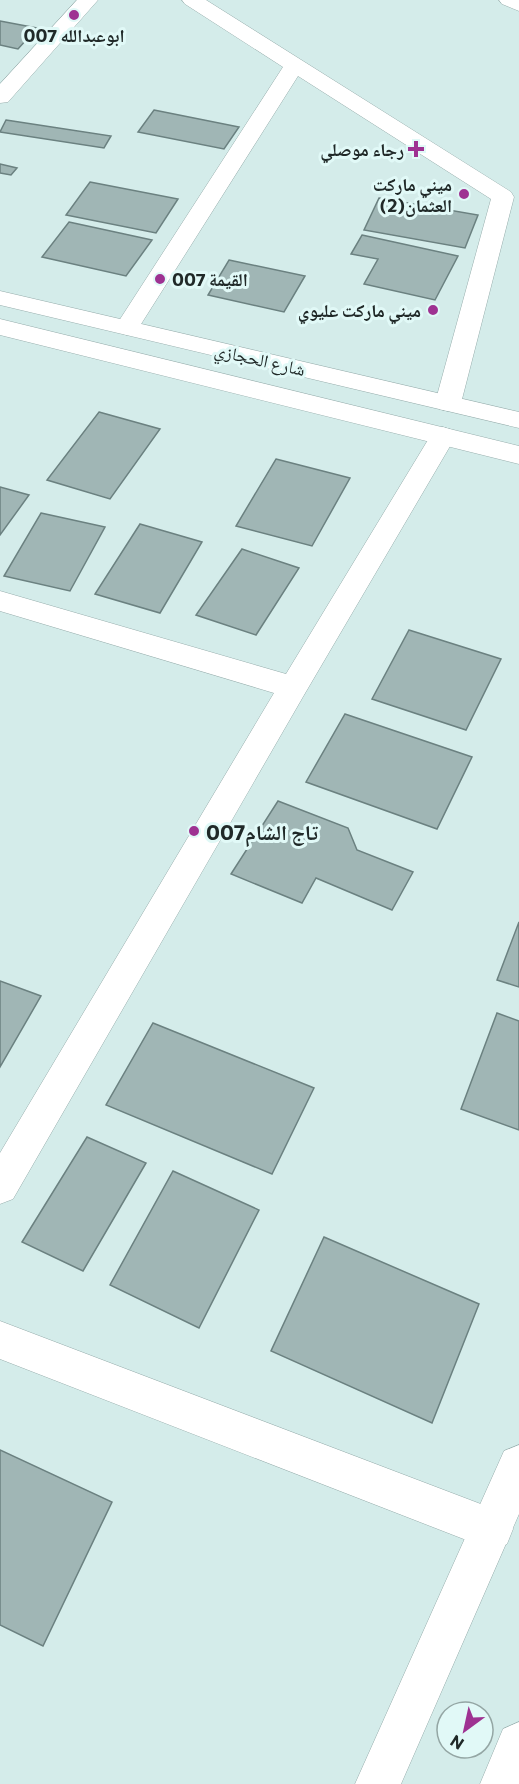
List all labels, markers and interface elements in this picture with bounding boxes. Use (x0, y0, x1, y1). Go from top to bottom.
marker: ابوعبدالله 007 (67, 8, 81, 22)
place label: ابوعبدالله 007 (23, 24, 125, 47)
place label: رجاء موصلي (320, 138, 404, 164)
marker: رجاء موصلي (409, 142, 423, 156)
place label: ميني ماركت العثمان(2) (373, 173, 452, 217)
marker: ميني ماركت العثمان(2) (457, 187, 471, 201)
place label: القيمة 007 (172, 268, 248, 290)
marker: القيمة 007 (153, 272, 167, 286)
place label: ميني ماركت عليوي (298, 299, 421, 325)
marker: ميني ماركت عليوي (426, 303, 440, 317)
street label: شارع الحجازي (211, 338, 307, 385)
place label: تاج الشام007 (206, 819, 318, 847)
marker: تاج الشام007 (187, 824, 201, 838)
north arrow (435, 1700, 495, 1760)
text: N (446, 1732, 467, 1754)

